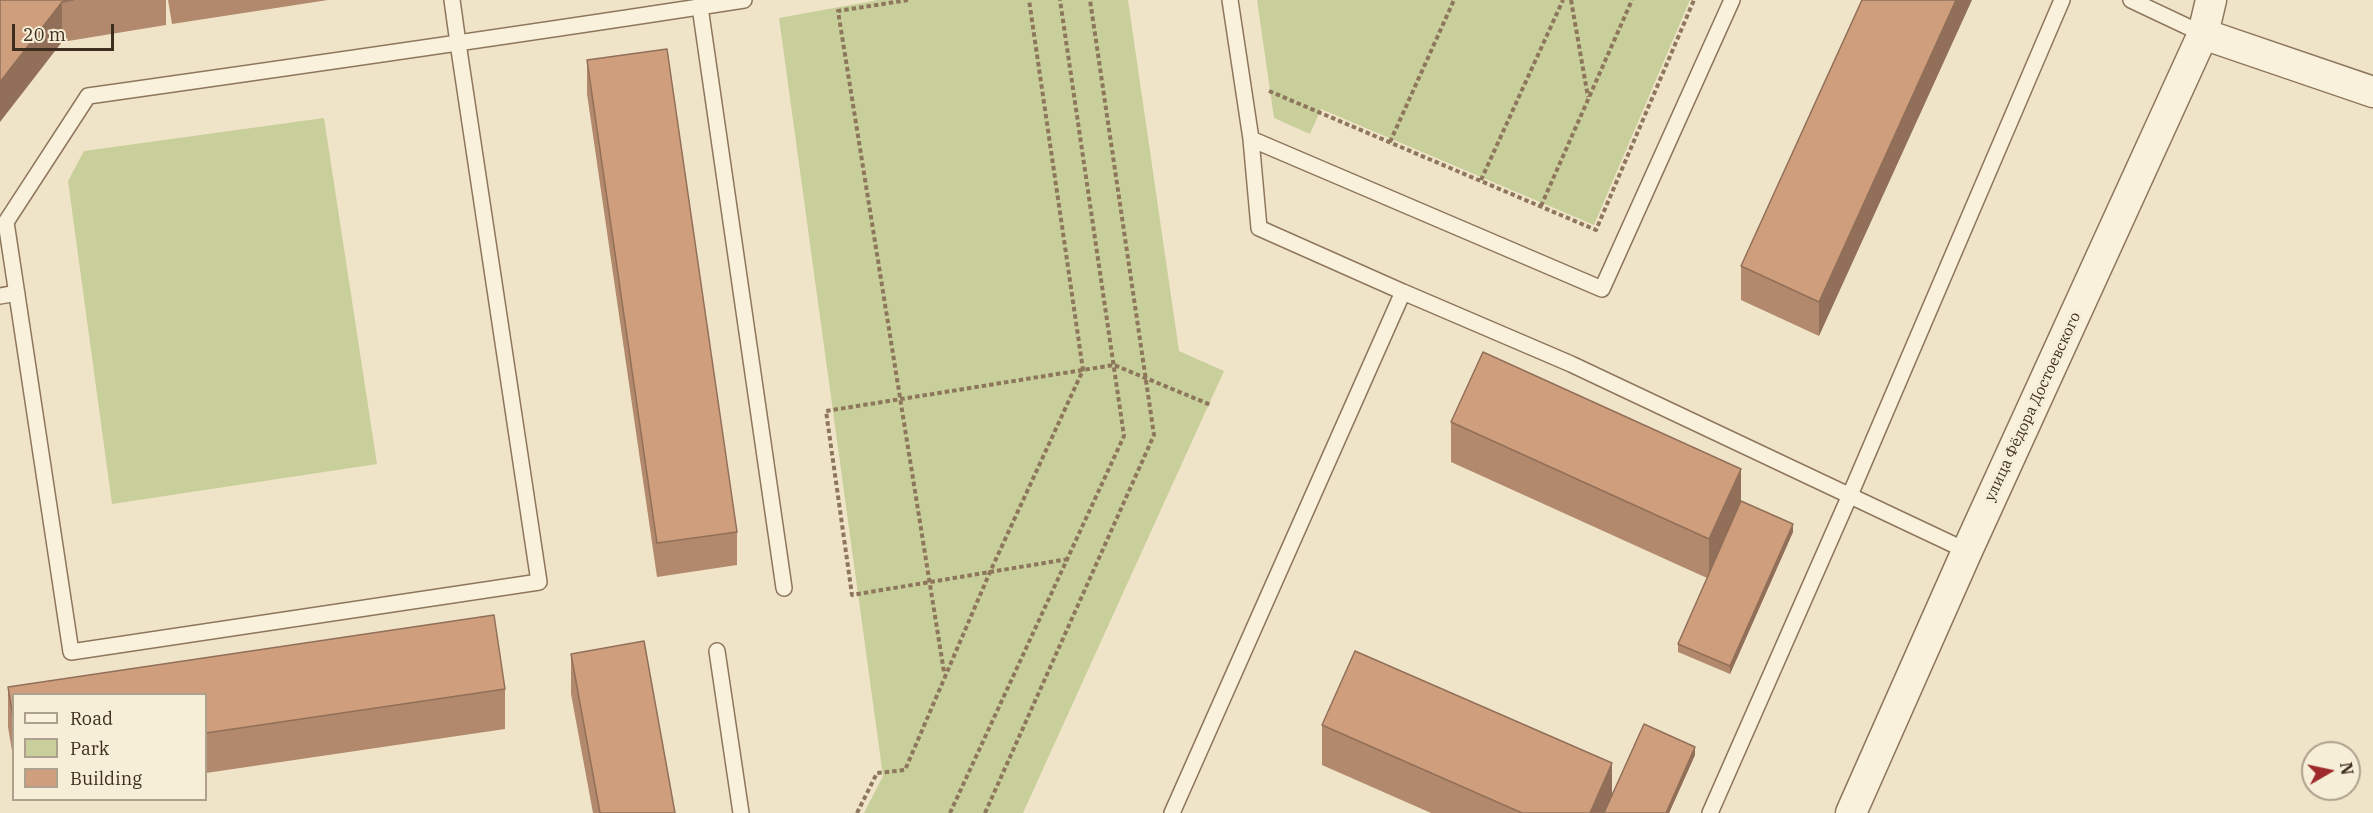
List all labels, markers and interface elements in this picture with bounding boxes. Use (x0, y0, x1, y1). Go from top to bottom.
scale bar (15, 12, 117, 50)
text: 20 m (23, 23, 66, 46)
street label: улица Фёдора Достоевского (1981, 310, 2085, 504)
legend (12, 693, 207, 801)
text: Road (70, 707, 113, 730)
text: Park (70, 737, 109, 760)
north arrow (2301, 741, 2361, 801)
text: N (2336, 761, 2358, 776)
text: Building (70, 767, 142, 790)

